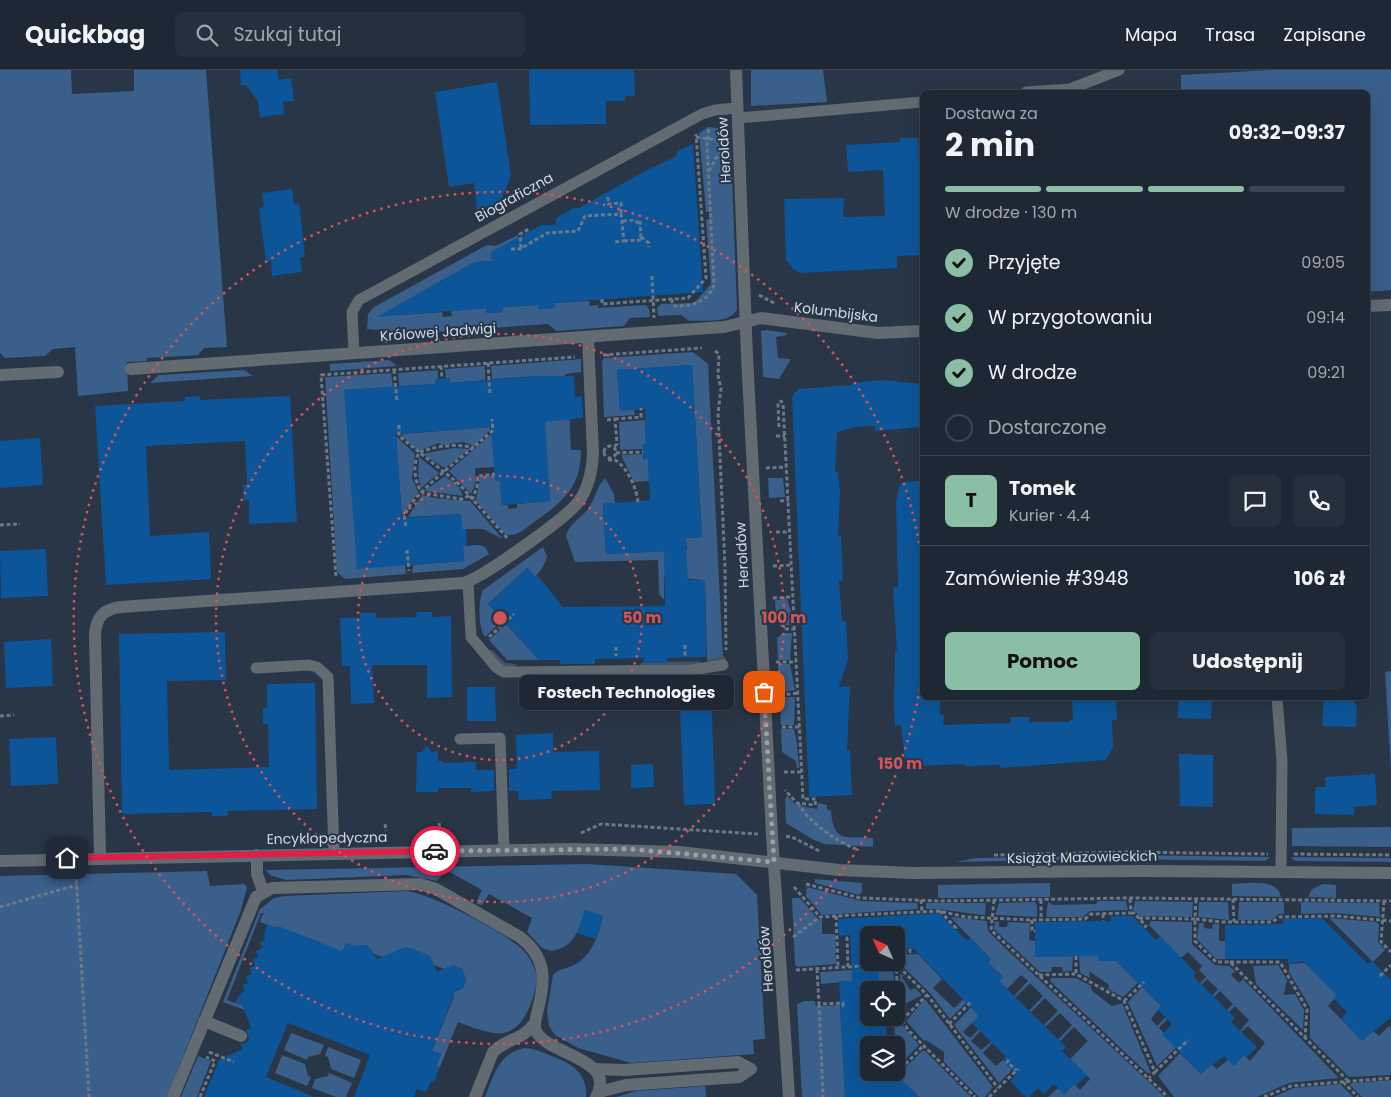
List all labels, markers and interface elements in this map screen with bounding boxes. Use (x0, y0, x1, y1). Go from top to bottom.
search box (175, 12, 525, 57)
text: Quickbag (25, 18, 145, 51)
icon: search (193, 21, 221, 49)
text: Szukaj tutaj (233, 21, 341, 48)
text: Mapa (1125, 22, 1177, 47)
text: Trasa (1205, 22, 1255, 47)
text: Zapisane (1283, 22, 1366, 47)
text: Dostawa za (945, 102, 1038, 125)
street label: Heroldów (712, 116, 736, 183)
text: 09:32–09:37 (1229, 119, 1345, 146)
text: 2 min (945, 122, 1035, 167)
street label: Biograficzna (471, 167, 557, 227)
text: W drodze · 130 m (945, 201, 1077, 224)
icon: check (945, 249, 973, 277)
text: Przyjęte (988, 249, 1061, 276)
text: 09:05 (1301, 251, 1345, 274)
street label: Kolumbijska (793, 297, 879, 327)
icon: check (945, 304, 973, 332)
text: W przygotowaniu (988, 304, 1152, 331)
text: 09:14 (1306, 306, 1345, 329)
street label: Królowej Jadwigi (379, 318, 497, 346)
icon: check (945, 359, 973, 387)
text: W drodze (988, 359, 1077, 386)
text: 09:21 (1307, 361, 1345, 384)
text: Dostarczone (988, 414, 1107, 441)
text: Tomek (1009, 475, 1076, 502)
button: chat (1229, 475, 1281, 527)
button: phone (1293, 475, 1345, 527)
text: T (965, 487, 977, 514)
text: Kurier · 4.4 (1009, 504, 1090, 527)
street label: Heroldów (730, 521, 754, 588)
text: Zamówienie #3948 (945, 565, 1129, 592)
text: 106 zł (1294, 565, 1345, 592)
text: 50 m (623, 607, 661, 628)
text: 100 m (762, 607, 806, 628)
centre of rings (491, 609, 509, 627)
button: Pomoc (945, 632, 1140, 690)
button: Udostępnij (1150, 632, 1345, 690)
pin (743, 671, 785, 713)
callout: Fostech Technologies (519, 674, 734, 710)
icon: bag (750, 678, 778, 706)
text: Fostech Technologies (537, 681, 716, 704)
text: 150 m (878, 753, 922, 774)
courier (410, 826, 460, 876)
street label: Encyklopedyczna (266, 827, 388, 849)
pin (46, 837, 88, 879)
icon: car (421, 837, 449, 865)
icon: home (53, 844, 81, 872)
street label: Książąt Mazowieckich (1007, 846, 1157, 868)
street label: Heroldów (754, 925, 778, 993)
north arrow (860, 926, 905, 971)
map controls (860, 926, 905, 1081)
button: locate (860, 981, 905, 1026)
button: layers (860, 1036, 905, 1081)

